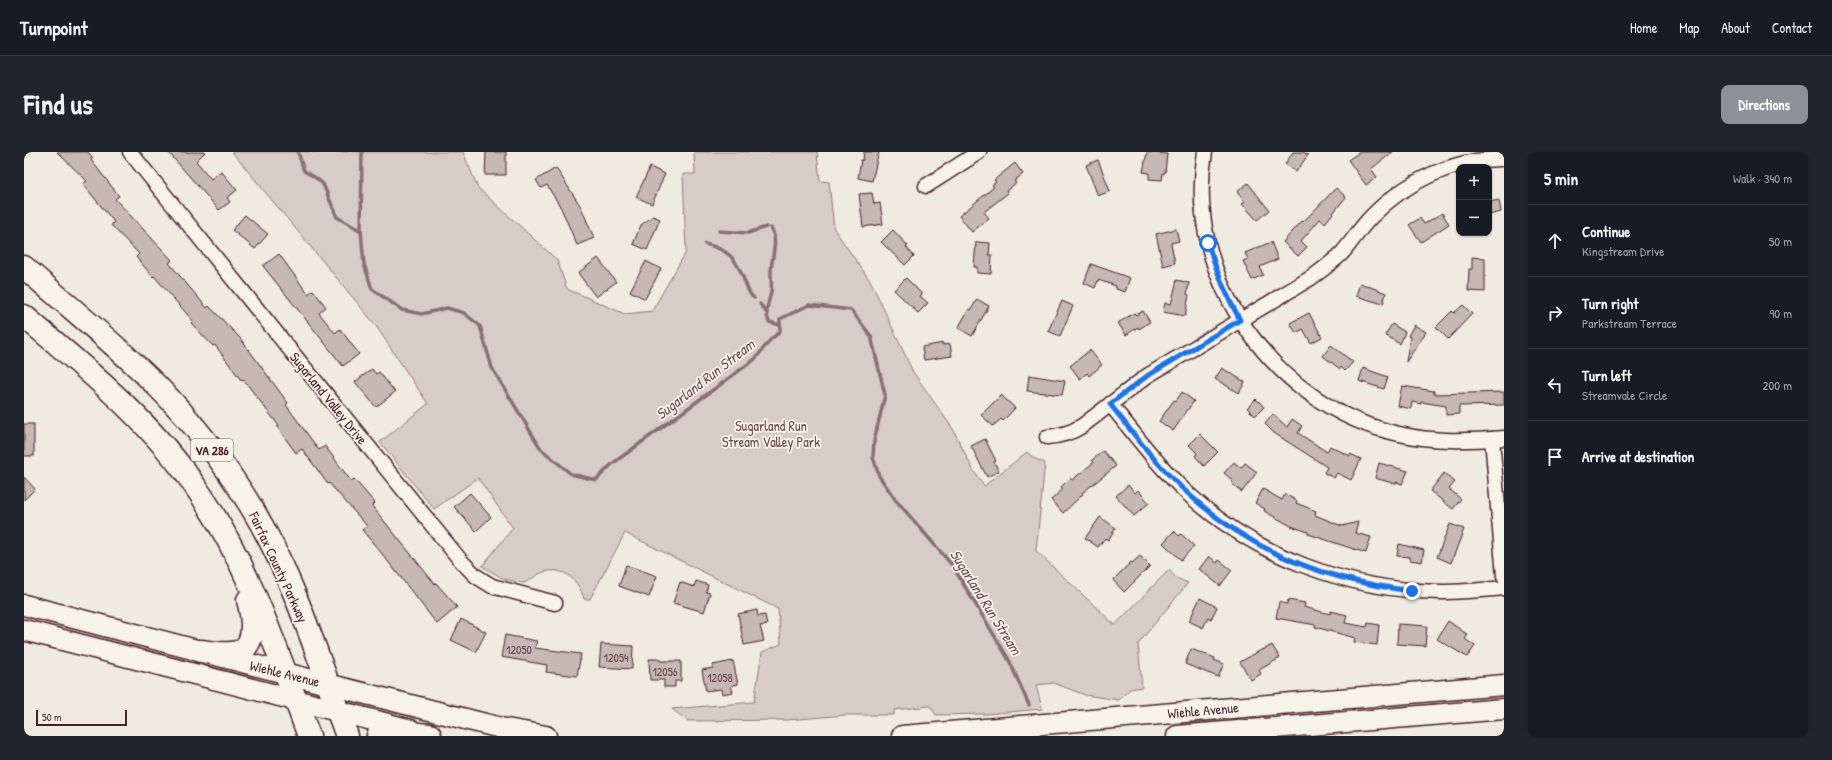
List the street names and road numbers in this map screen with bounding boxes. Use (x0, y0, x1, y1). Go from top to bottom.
street label: Sugarland Valley Drive (285, 348, 372, 449)
road number: VA 286 (191, 439, 233, 461)
street label: Fairfax County Parkway (244, 508, 313, 626)
street label: Wiehle Avenue (248, 655, 322, 691)
street label: Wiehle Avenue (1167, 697, 1240, 723)

